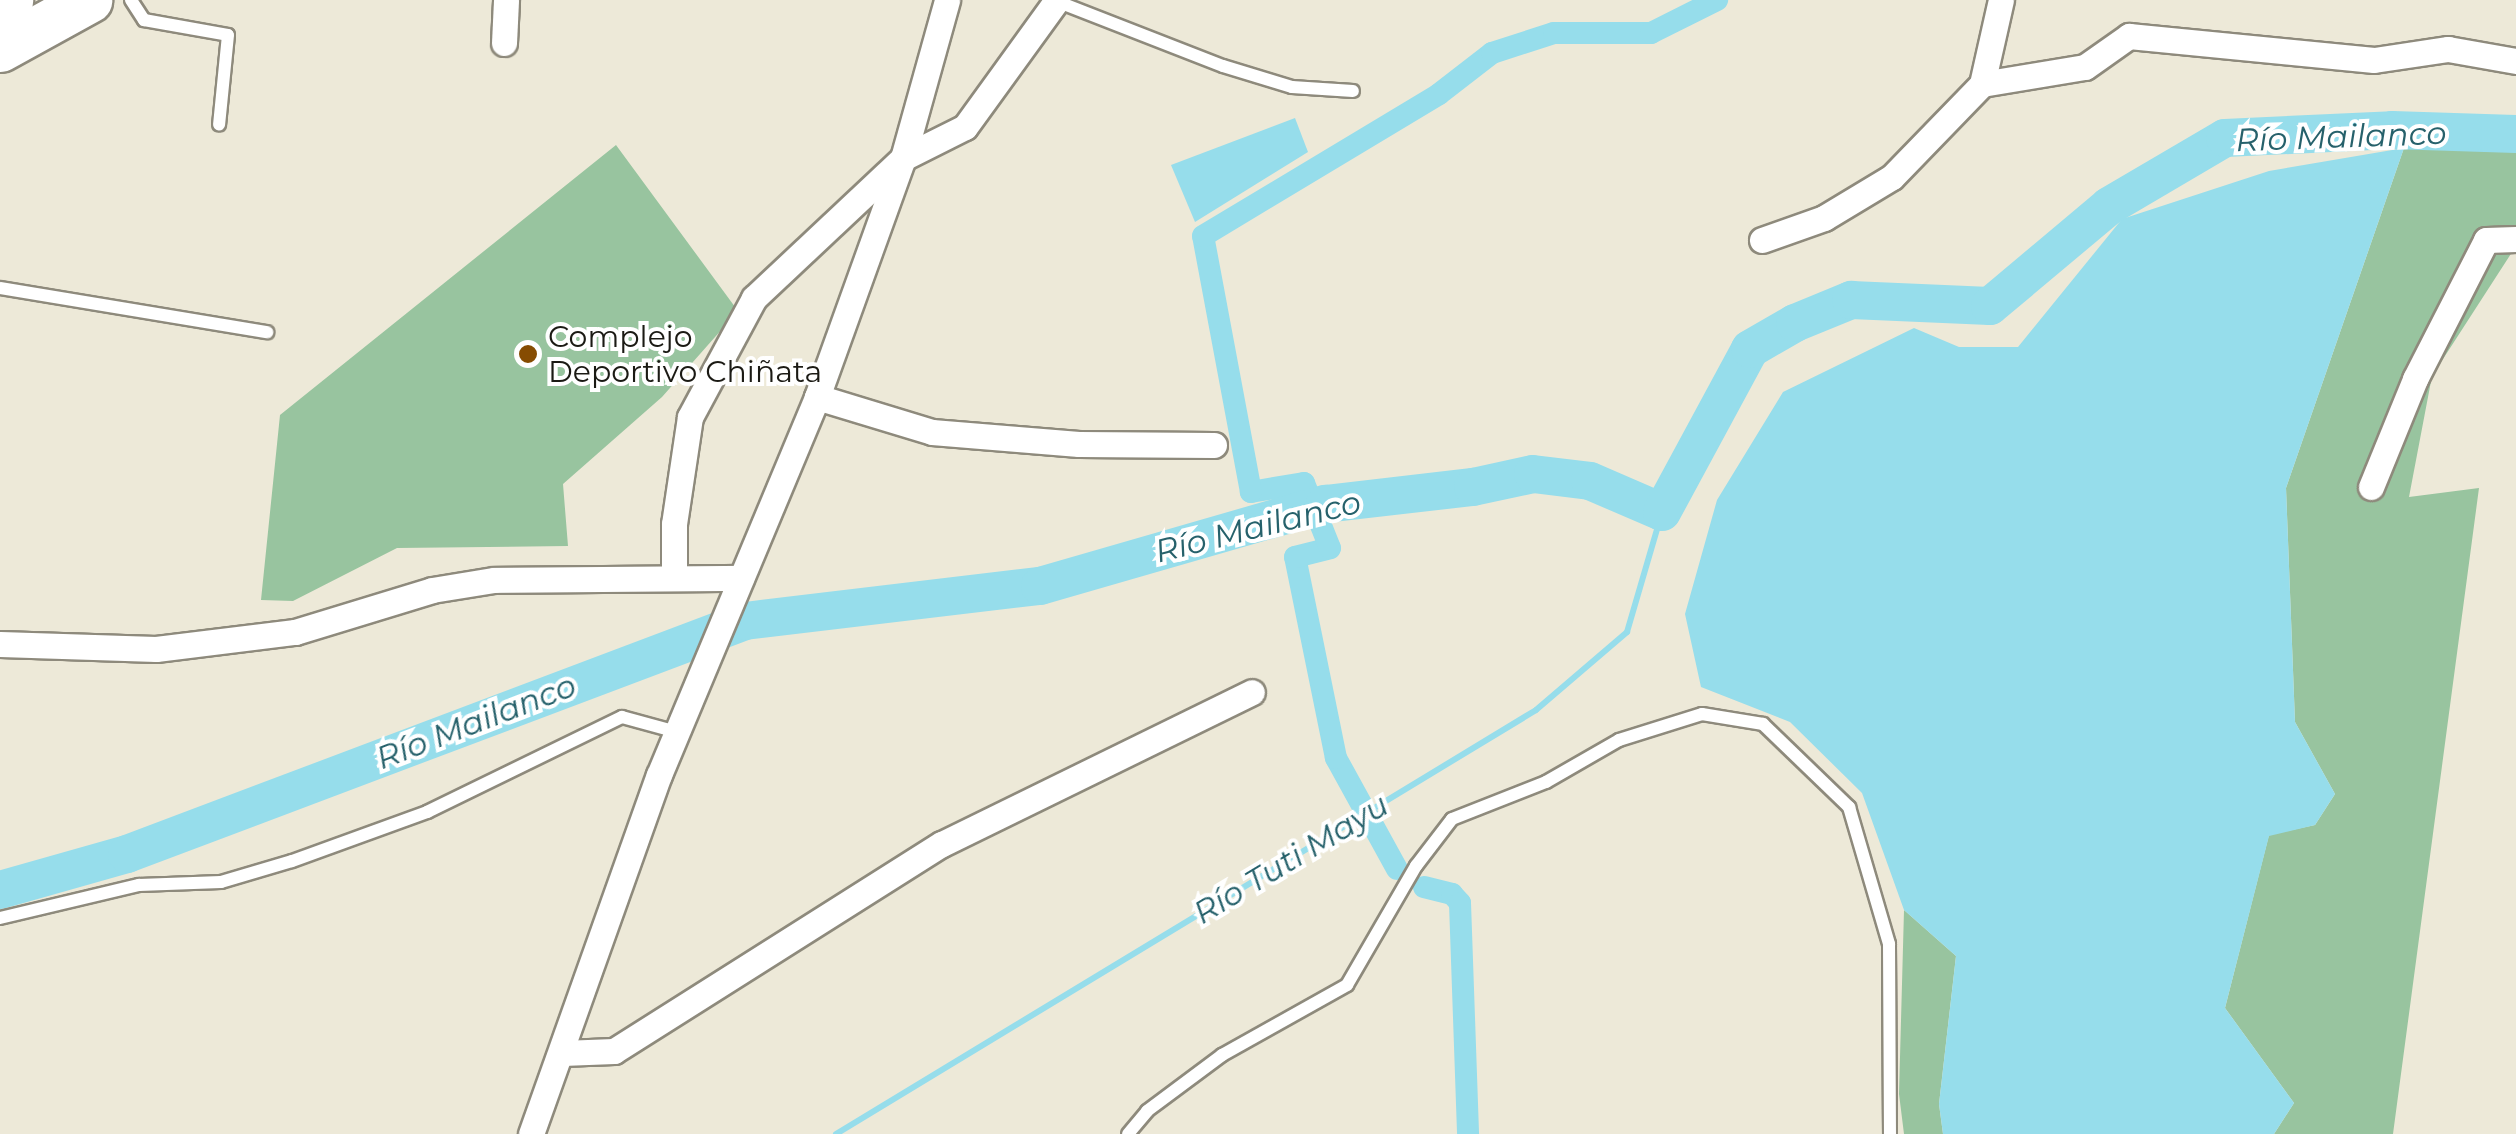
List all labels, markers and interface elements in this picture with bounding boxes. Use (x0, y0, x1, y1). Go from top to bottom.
water label: Río Mailanco (2235, 114, 2447, 160)
place label: Complejo Deportivo Chiñata (548, 319, 822, 390)
marker: Complejo Deportivo Chiñata (517, 343, 539, 365)
water label: Río Mailanco (1151, 483, 1365, 571)
water label: Río Mailanco (371, 666, 581, 778)
water label: Río Tuti Mayu (1187, 786, 1395, 932)

